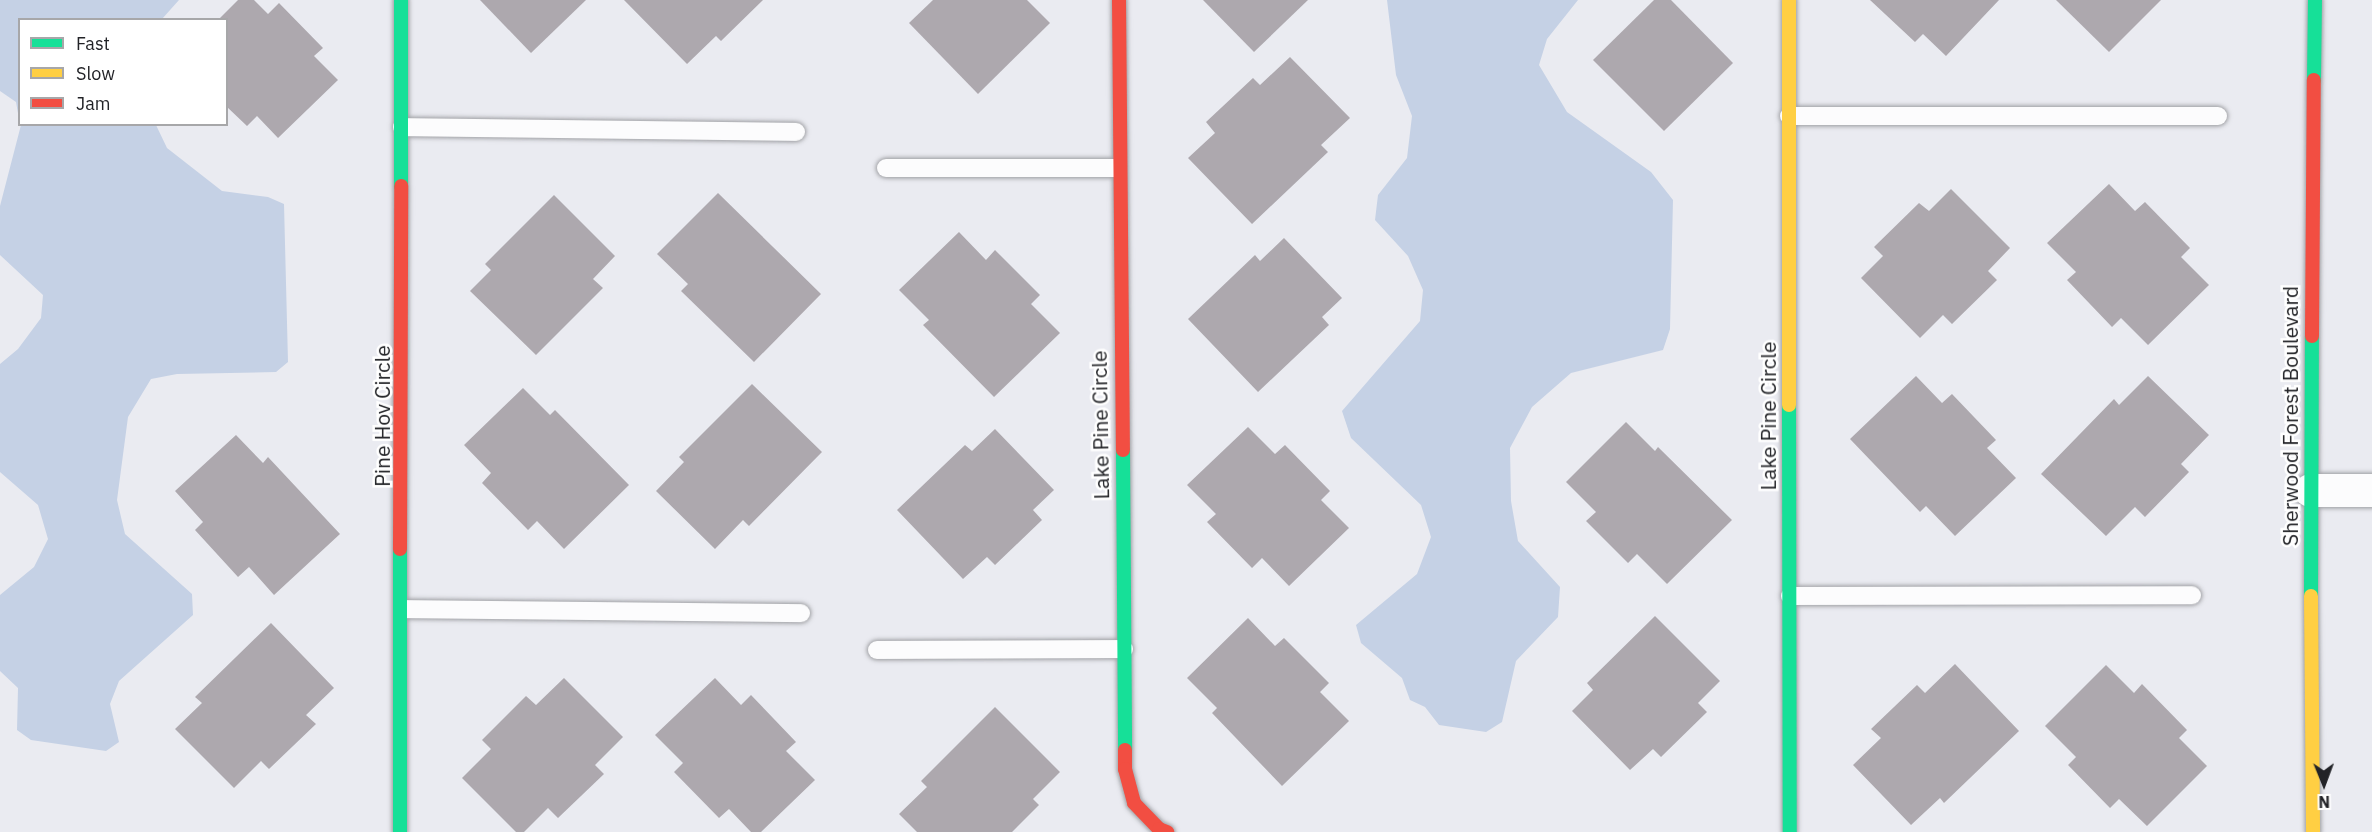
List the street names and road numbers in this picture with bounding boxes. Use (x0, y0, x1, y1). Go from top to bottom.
street label: Sherwood Forest Boulevard (2277, 286, 2303, 546)
street label: Lake Pine Circle (1755, 342, 1781, 490)
street label: Pine Hov Circle (369, 345, 395, 487)
street label: Lake Pine Circle (1086, 350, 1114, 500)

